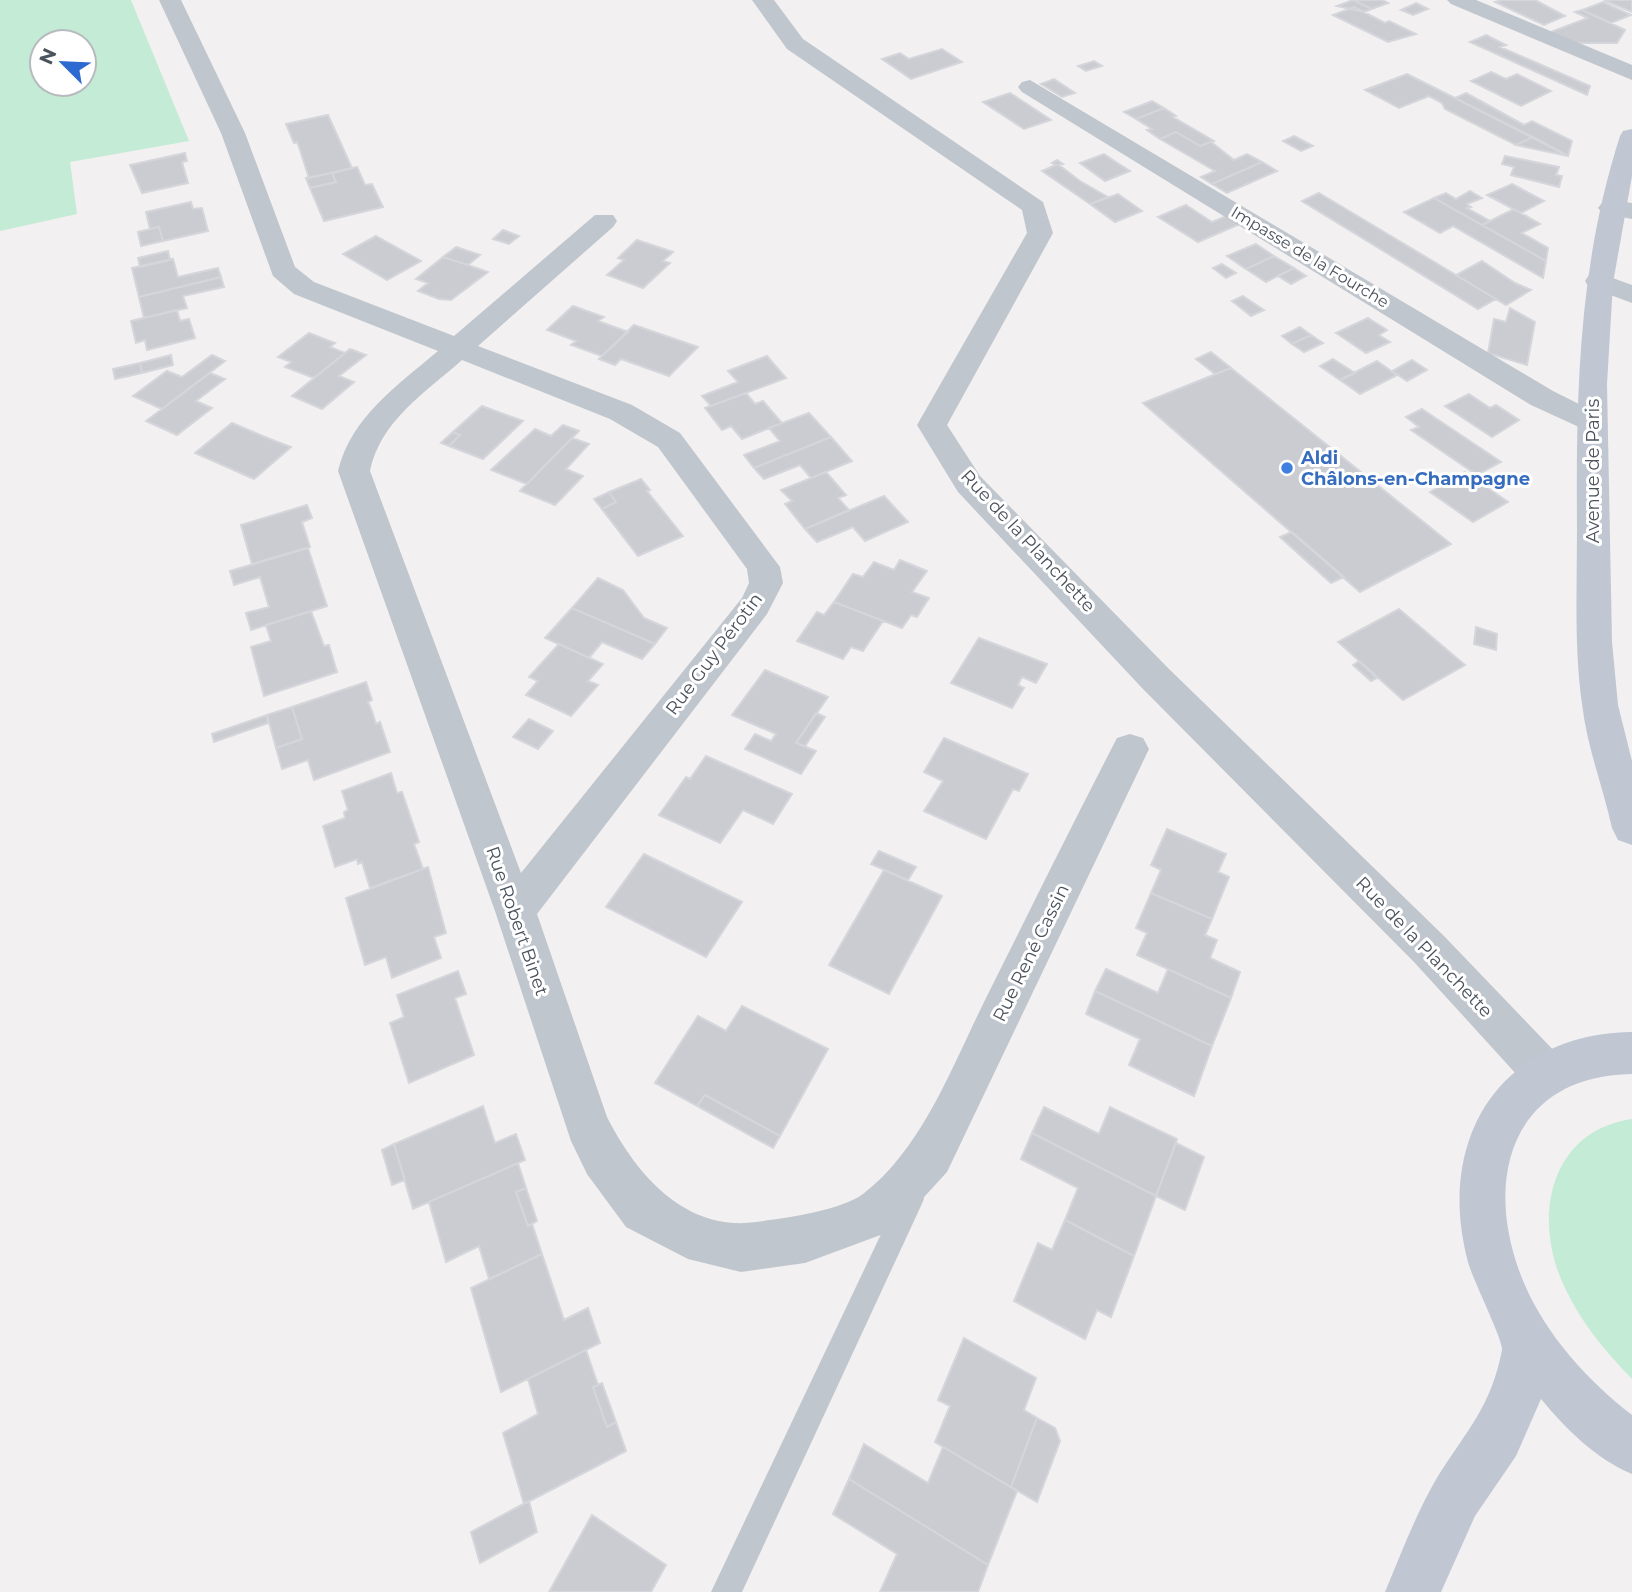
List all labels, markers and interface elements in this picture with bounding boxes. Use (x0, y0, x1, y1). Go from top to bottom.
north arrow (28, 28, 98, 98)
text: N (34, 45, 62, 68)
street label: Impasse de la Fourche (1228, 202, 1392, 312)
street label: Avenue de Paris (1582, 399, 1604, 543)
place label: Aldi Châlons-en-Champagne (1300, 447, 1530, 490)
marker: Aldi Châlons-en-Champagne (1279, 460, 1295, 476)
street label: Rue de la Planchette (956, 465, 1100, 617)
street label: Rue Guy Pérotin (661, 589, 767, 719)
street label: Rue Robert Binet (481, 843, 553, 999)
street label: Rue de la Planchette (1351, 872, 1497, 1022)
street label: Rue René Cassin (988, 881, 1074, 1025)

